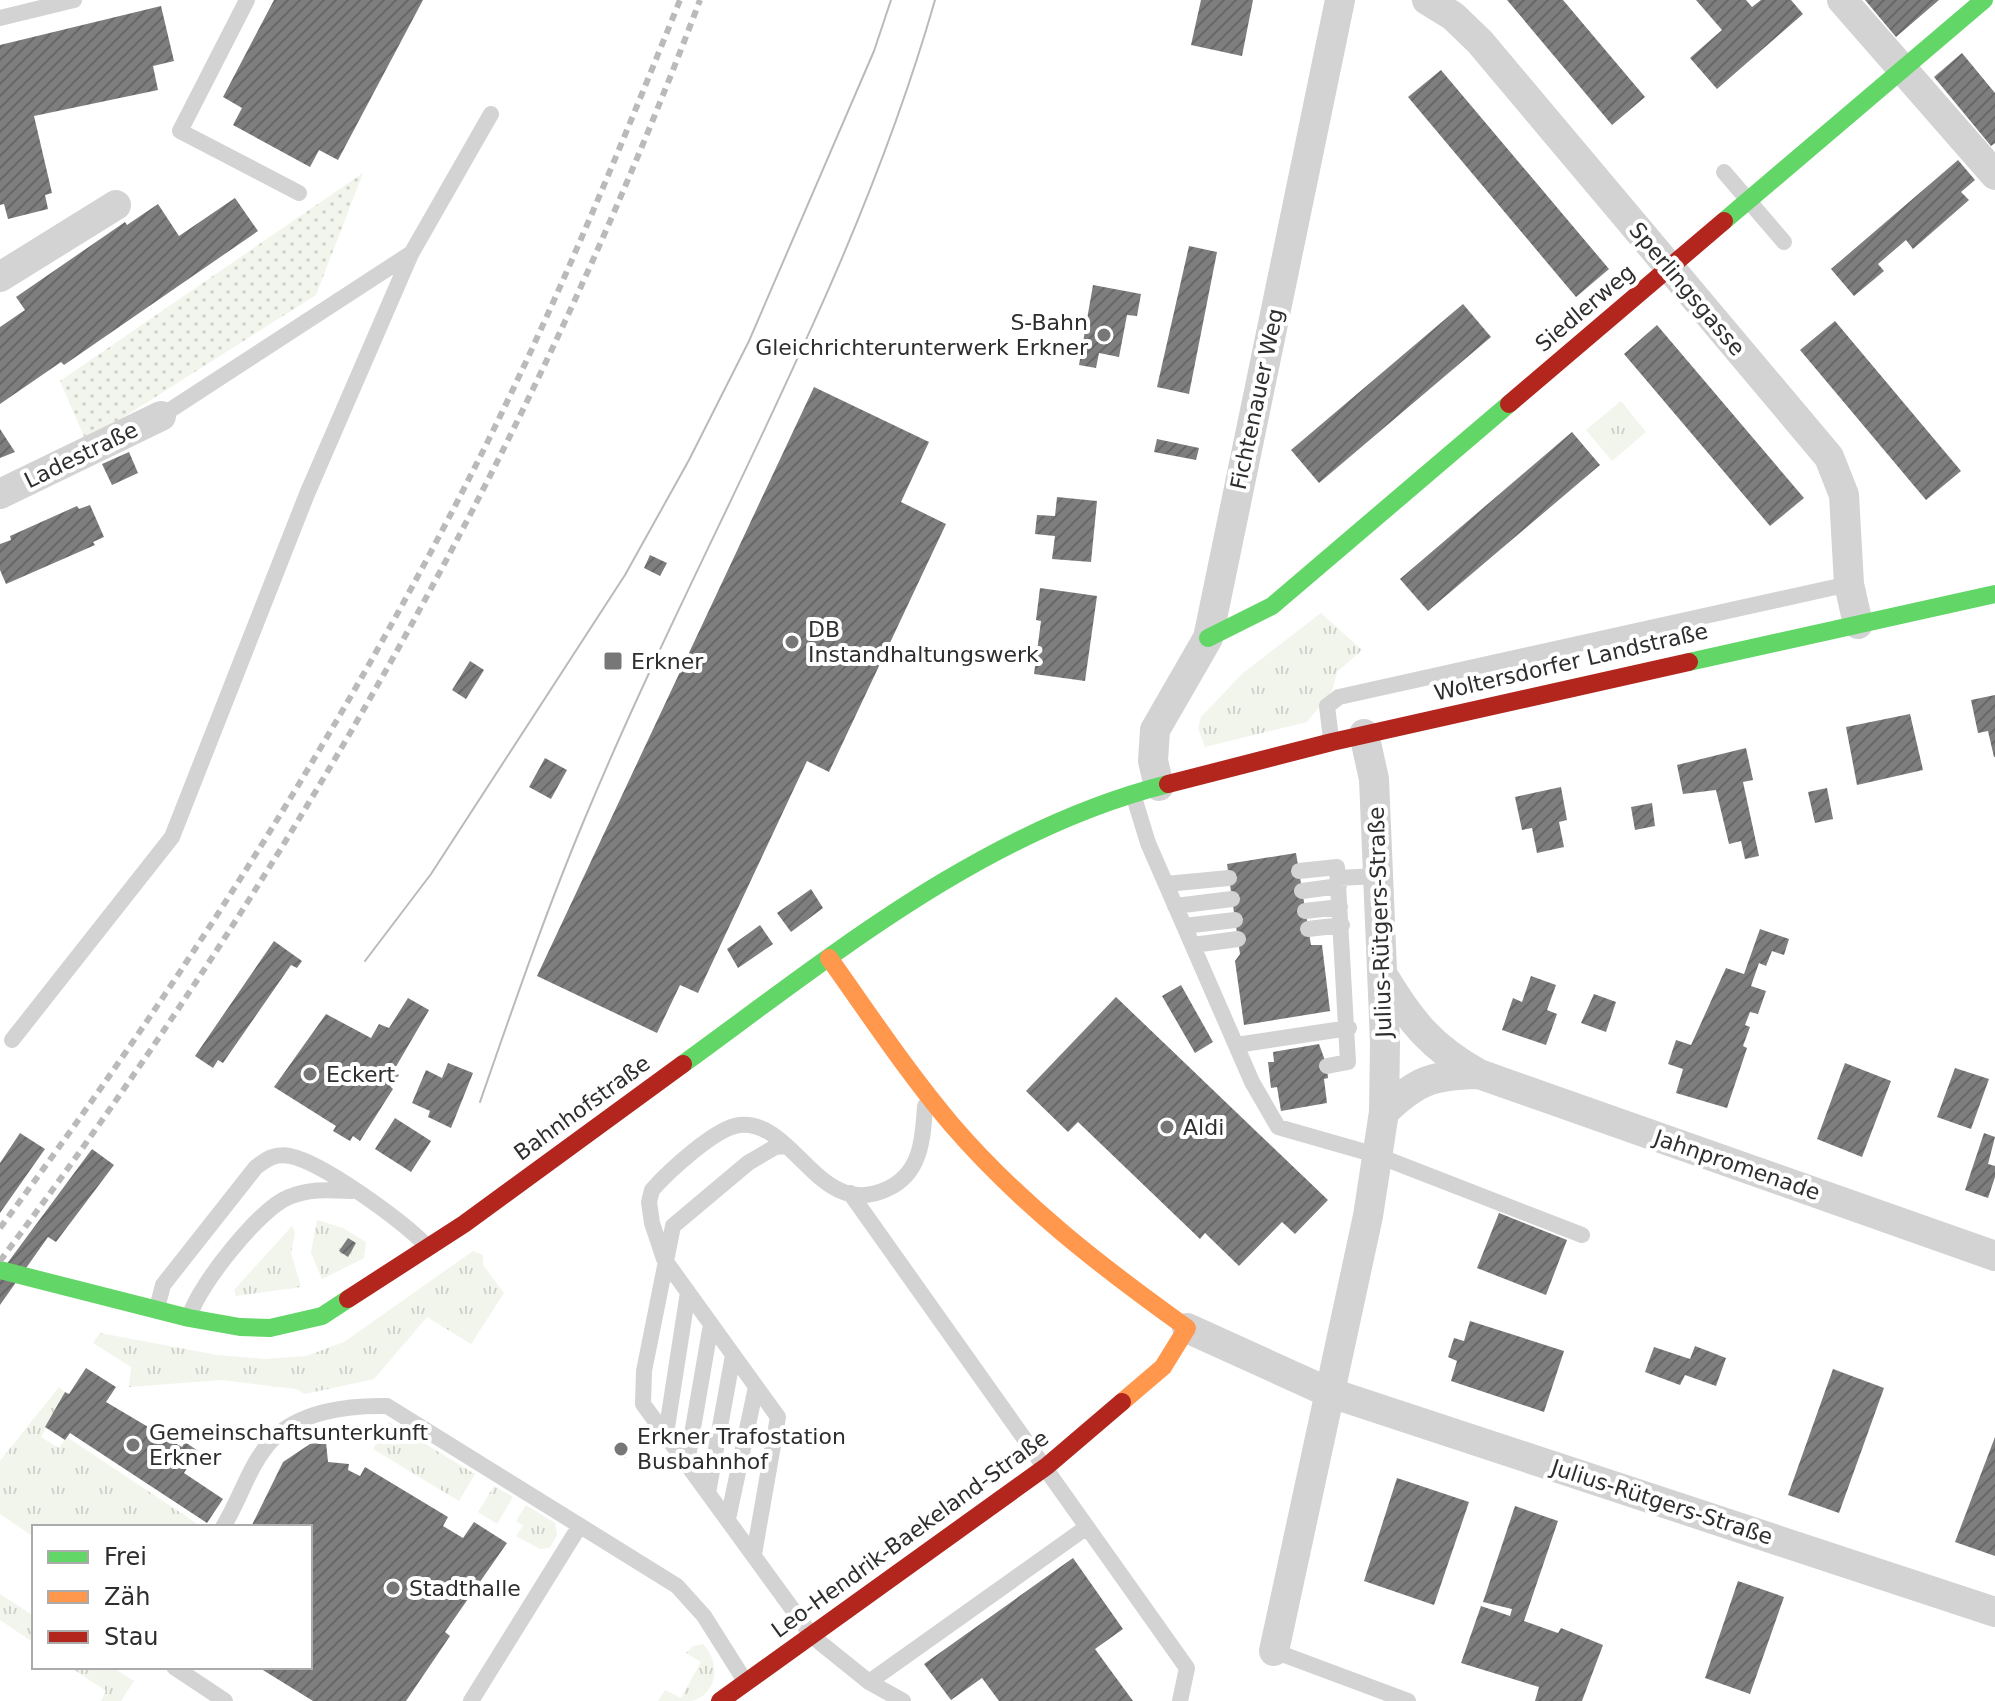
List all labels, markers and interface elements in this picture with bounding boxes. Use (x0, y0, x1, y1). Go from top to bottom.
street label: Sperlingsgasse (1624, 217, 1750, 361)
street label: Siedlerweg (1530, 259, 1640, 357)
street label: Fichtenauer Weg (1226, 306, 1288, 492)
place label: S-Bahn Gleichrichterunterwerk Erkner (755, 310, 1089, 360)
marker: S-Bahn Gleichrichterunterwerk Erkner (1095, 326, 1113, 344)
street label: Ladestraße (20, 417, 142, 493)
place label: DB Instandhaltungswerk (808, 617, 1039, 667)
street label: Woltersdorfer Landstraße (1432, 618, 1710, 706)
marker: DB Instandhaltungswerk (783, 633, 801, 651)
place label: Erkner (631, 649, 704, 674)
marker: Erkner (602, 650, 624, 672)
street label: Julius-Rütgers-Straße (1363, 806, 1397, 1040)
street label: Bahnhofstraße (509, 1050, 655, 1166)
place label: Eckert (326, 1062, 396, 1087)
marker: Eckert (301, 1065, 319, 1083)
place label: Aldi (1183, 1115, 1224, 1140)
marker: Aldi (1158, 1118, 1176, 1136)
street label: Jahnpromenade (1649, 1124, 1823, 1205)
place label: Gemeinschaftsunterkunft Erkner (149, 1420, 428, 1470)
place label: Erkner Trafostation Busbahnhof (637, 1424, 846, 1474)
street label: Leo-Hendrik-Baekeland-Straße (767, 1425, 1053, 1643)
marker: Gemeinschaftsunterkunft Erkner (124, 1436, 142, 1454)
marker: Erkner Trafostation Busbahnhof (612, 1440, 630, 1458)
street label: Julius-Rütgers-Straße (1546, 1454, 1776, 1550)
legend (32, 1525, 312, 1669)
text: Frei (104, 1543, 147, 1571)
place label: Stadthalle (409, 1576, 521, 1601)
marker: Stadthalle (384, 1579, 402, 1597)
text: Zäh (104, 1583, 150, 1611)
text: Stau (104, 1623, 159, 1651)

